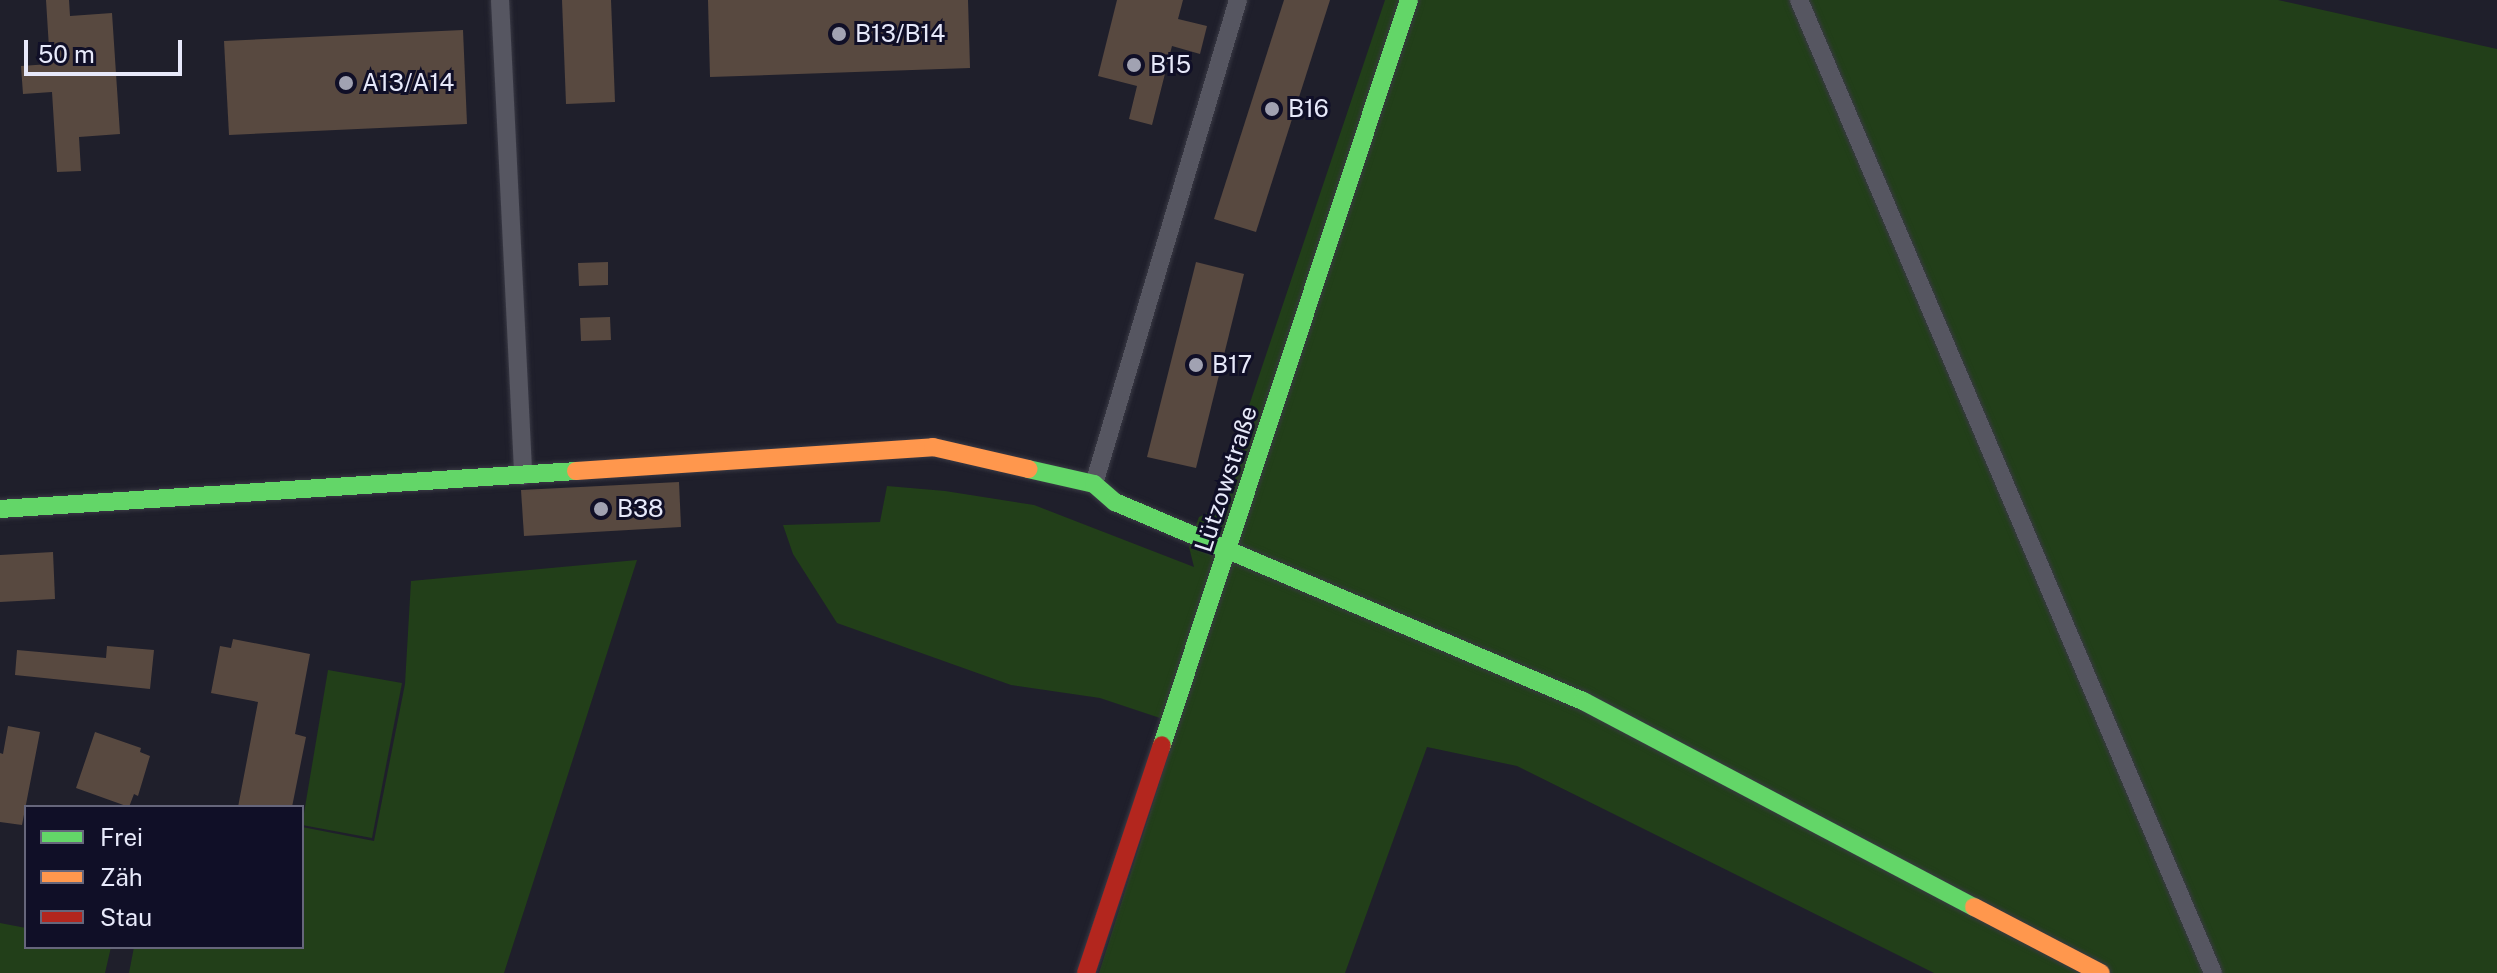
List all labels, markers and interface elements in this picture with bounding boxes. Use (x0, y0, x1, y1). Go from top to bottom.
place label: B13/B14 (855, 20, 945, 48)
scale bar (28, 24, 186, 74)
marker: B13/B14 (830, 25, 848, 43)
text: 50 m (38, 40, 95, 68)
place label: B15 (1150, 51, 1191, 79)
marker: B15 (1125, 56, 1143, 74)
place label: A13/A14 (362, 69, 454, 97)
marker: A13/A14 (337, 74, 355, 92)
place label: B16 (1288, 95, 1329, 123)
marker: B16 (1263, 100, 1281, 118)
place label: B17 (1212, 351, 1252, 379)
marker: B17 (1187, 356, 1205, 374)
street label: Lützowstraße (1189, 402, 1263, 556)
place label: B38 (617, 495, 664, 523)
marker: B38 (592, 500, 610, 518)
legend (24, 805, 304, 949)
text: Frei (100, 823, 143, 851)
text: Zäh (100, 863, 143, 891)
text: Stau (100, 903, 152, 931)

